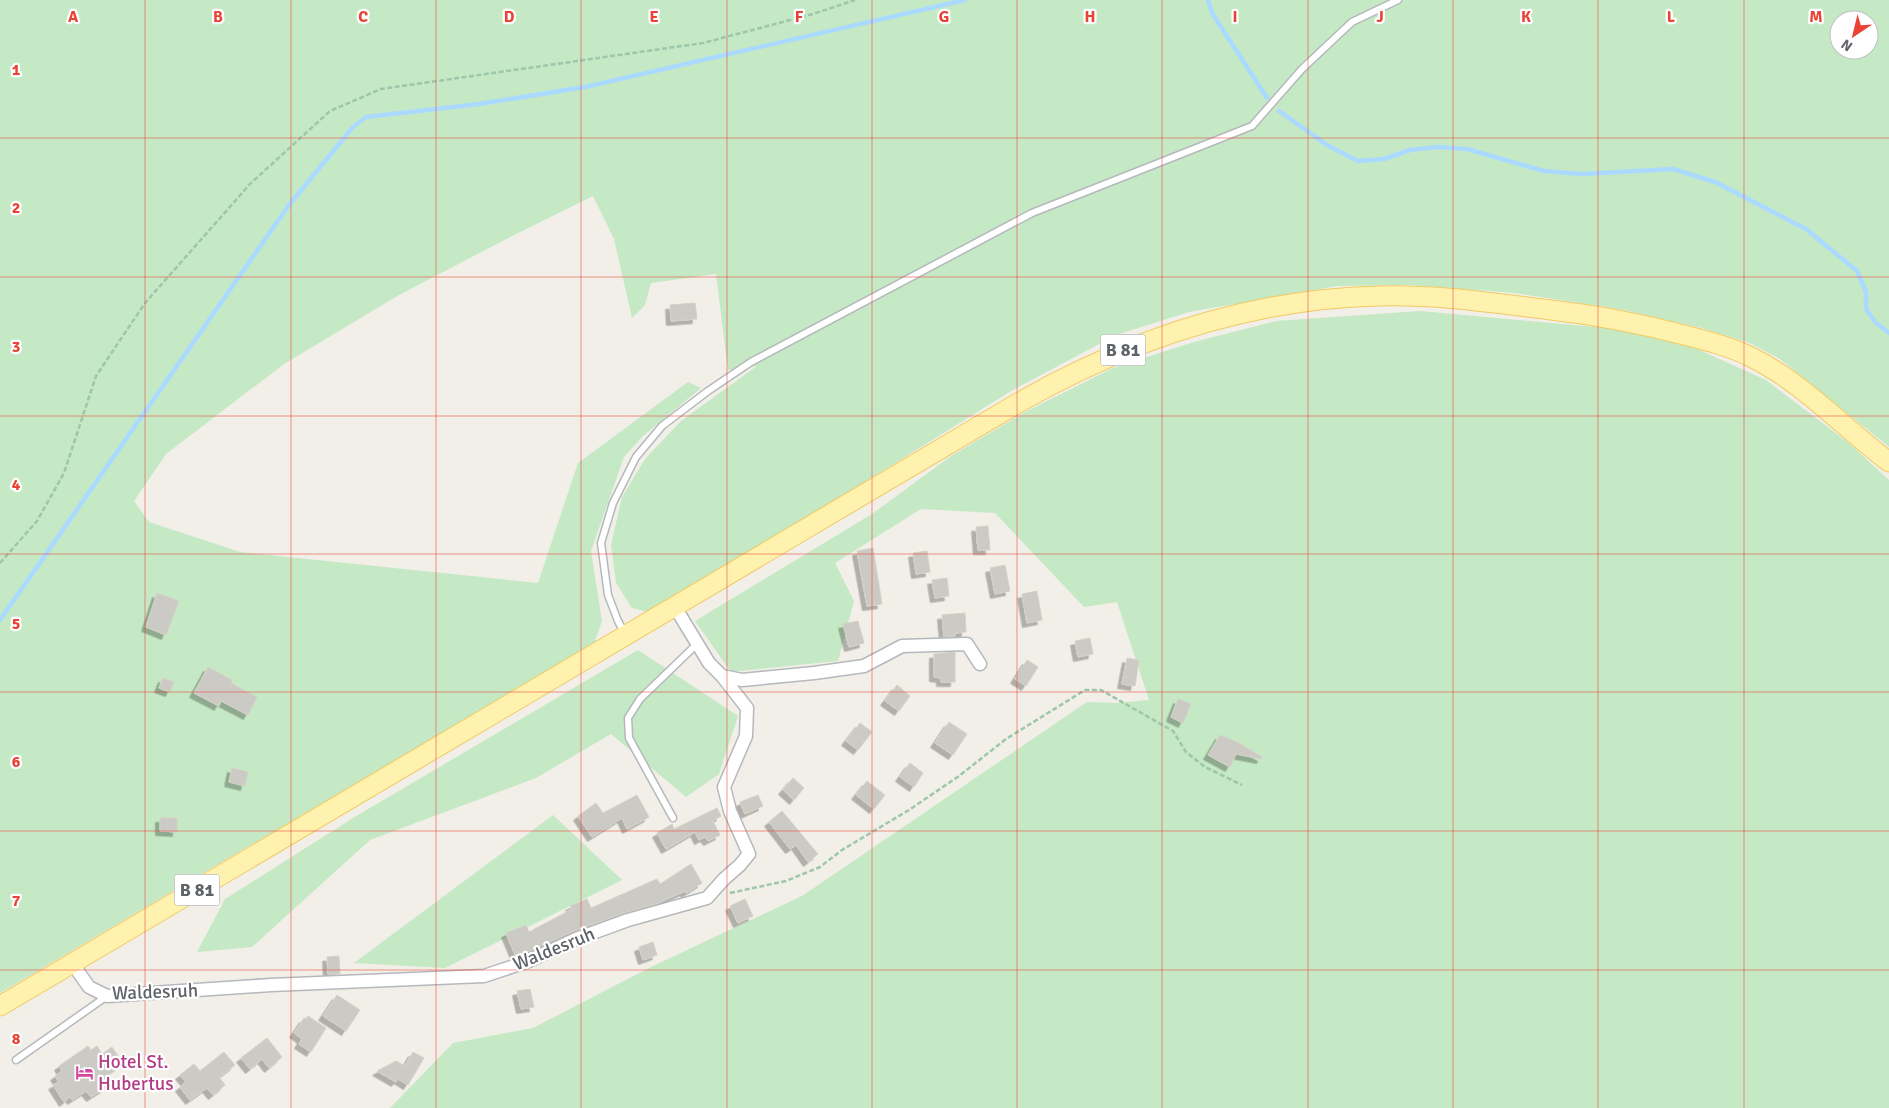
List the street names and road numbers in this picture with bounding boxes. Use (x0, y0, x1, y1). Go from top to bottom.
road number: B 81 (1100, 334, 1146, 366)
road number: B 81 (174, 874, 220, 906)
street label: Waldesruh (510, 922, 598, 976)
street label: Waldesruh (112, 979, 198, 1005)

